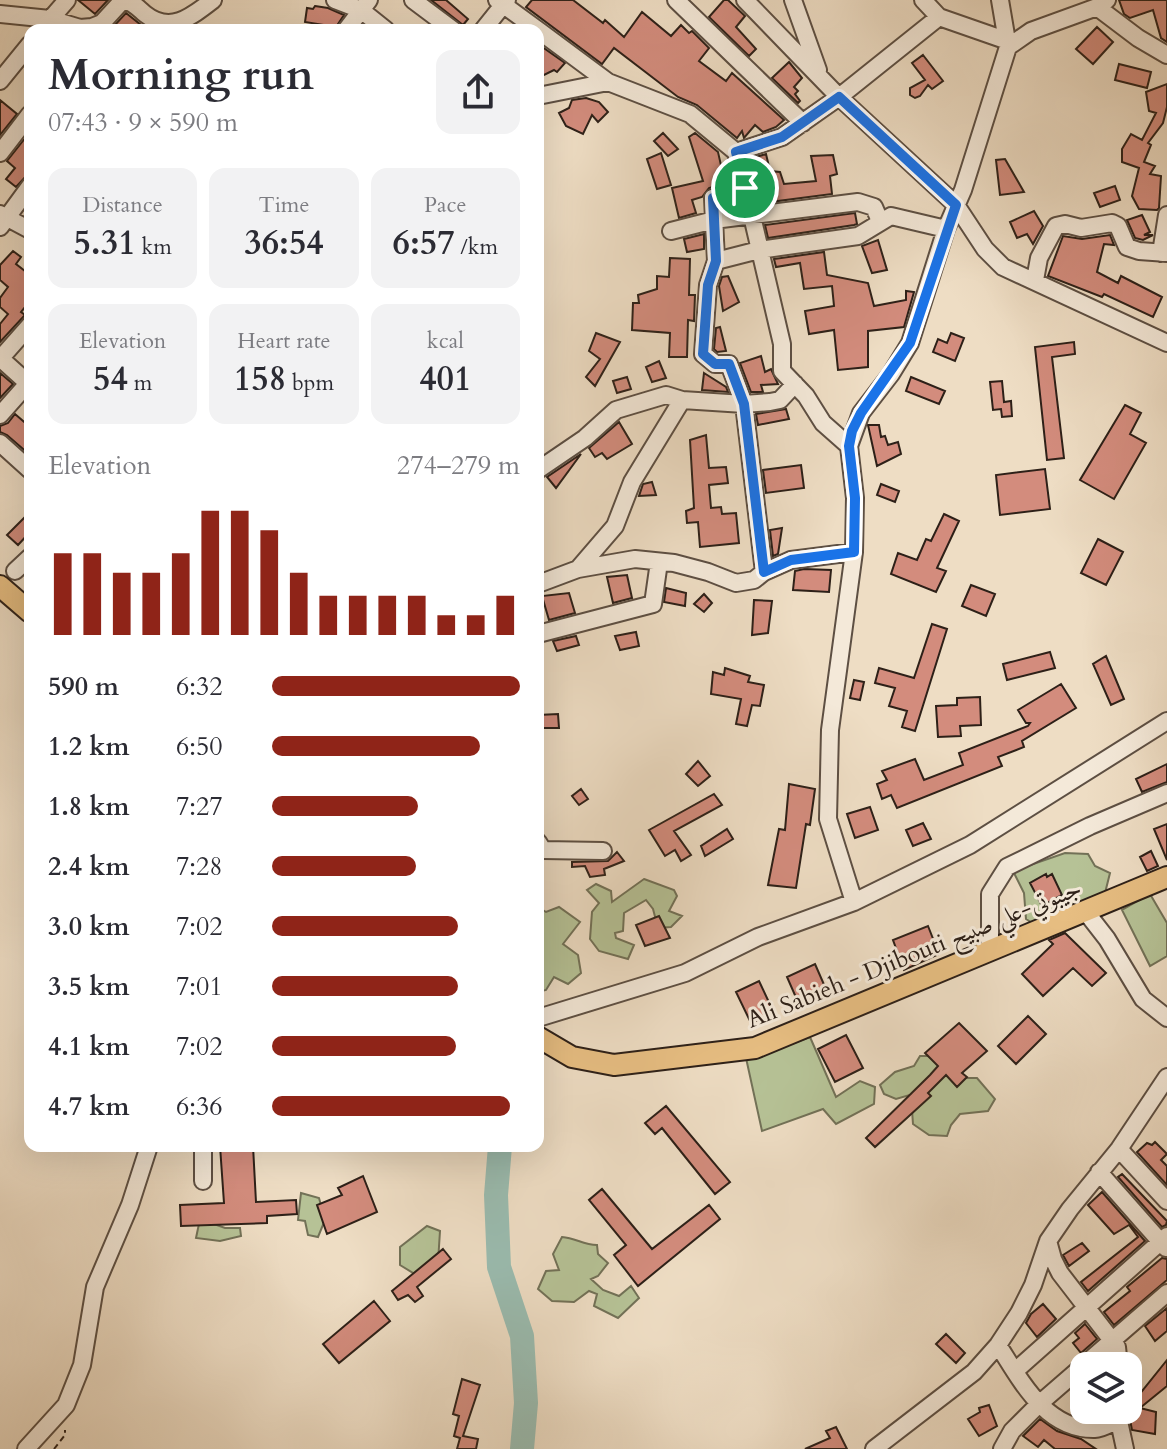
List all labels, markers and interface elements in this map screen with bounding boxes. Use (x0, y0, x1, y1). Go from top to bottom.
text: Morning run (48, 45, 314, 105)
button: share (436, 50, 520, 134)
text: 07:43 · 9 × 590 m (48, 105, 238, 140)
pin (711, 154, 779, 222)
icon: arrive (723, 166, 767, 210)
text: Distance (82, 190, 163, 220)
text: Time (259, 190, 309, 220)
text: Pace (424, 190, 467, 220)
text: 5.31 (73, 220, 136, 266)
text: 36:54 (244, 220, 324, 266)
text: 6:57 (393, 220, 455, 266)
text: km (136, 232, 172, 262)
text: /km (455, 232, 498, 262)
text: Elevation (79, 326, 166, 356)
text: Heart rate (237, 326, 331, 356)
text: kcal (427, 326, 464, 356)
text: 54 (93, 356, 128, 402)
text: 158 (234, 356, 286, 402)
text: 401 (419, 356, 471, 402)
text: m (128, 368, 152, 398)
text: bpm (286, 368, 334, 398)
text: Elevation (48, 448, 151, 483)
text: 274–279 m (397, 448, 520, 483)
text: 590 m (48, 669, 119, 704)
text: 6:32 (176, 669, 223, 704)
text: 1.2 km (48, 729, 129, 764)
text: 6:50 (176, 729, 223, 764)
text: 1.8 km (48, 789, 129, 824)
text: 7:27 (176, 789, 223, 824)
text: 2.4 km (48, 849, 129, 884)
text: 7:28 (176, 849, 223, 884)
street label: Ali Sabieh - Djibouti جيبوتي-علي صبيح (742, 872, 1089, 1042)
text: 3.0 km (48, 909, 129, 944)
text: 7:02 (176, 909, 223, 944)
text: 3.5 km (48, 969, 129, 1004)
text: 7:01 (176, 969, 223, 1004)
text: 4.1 km (48, 1029, 129, 1064)
text: 7:02 (176, 1029, 223, 1064)
text: 4.7 km (48, 1089, 129, 1124)
text: 6:36 (176, 1089, 223, 1124)
map controls (1070, 1352, 1142, 1424)
button: layers (1070, 1352, 1142, 1424)

